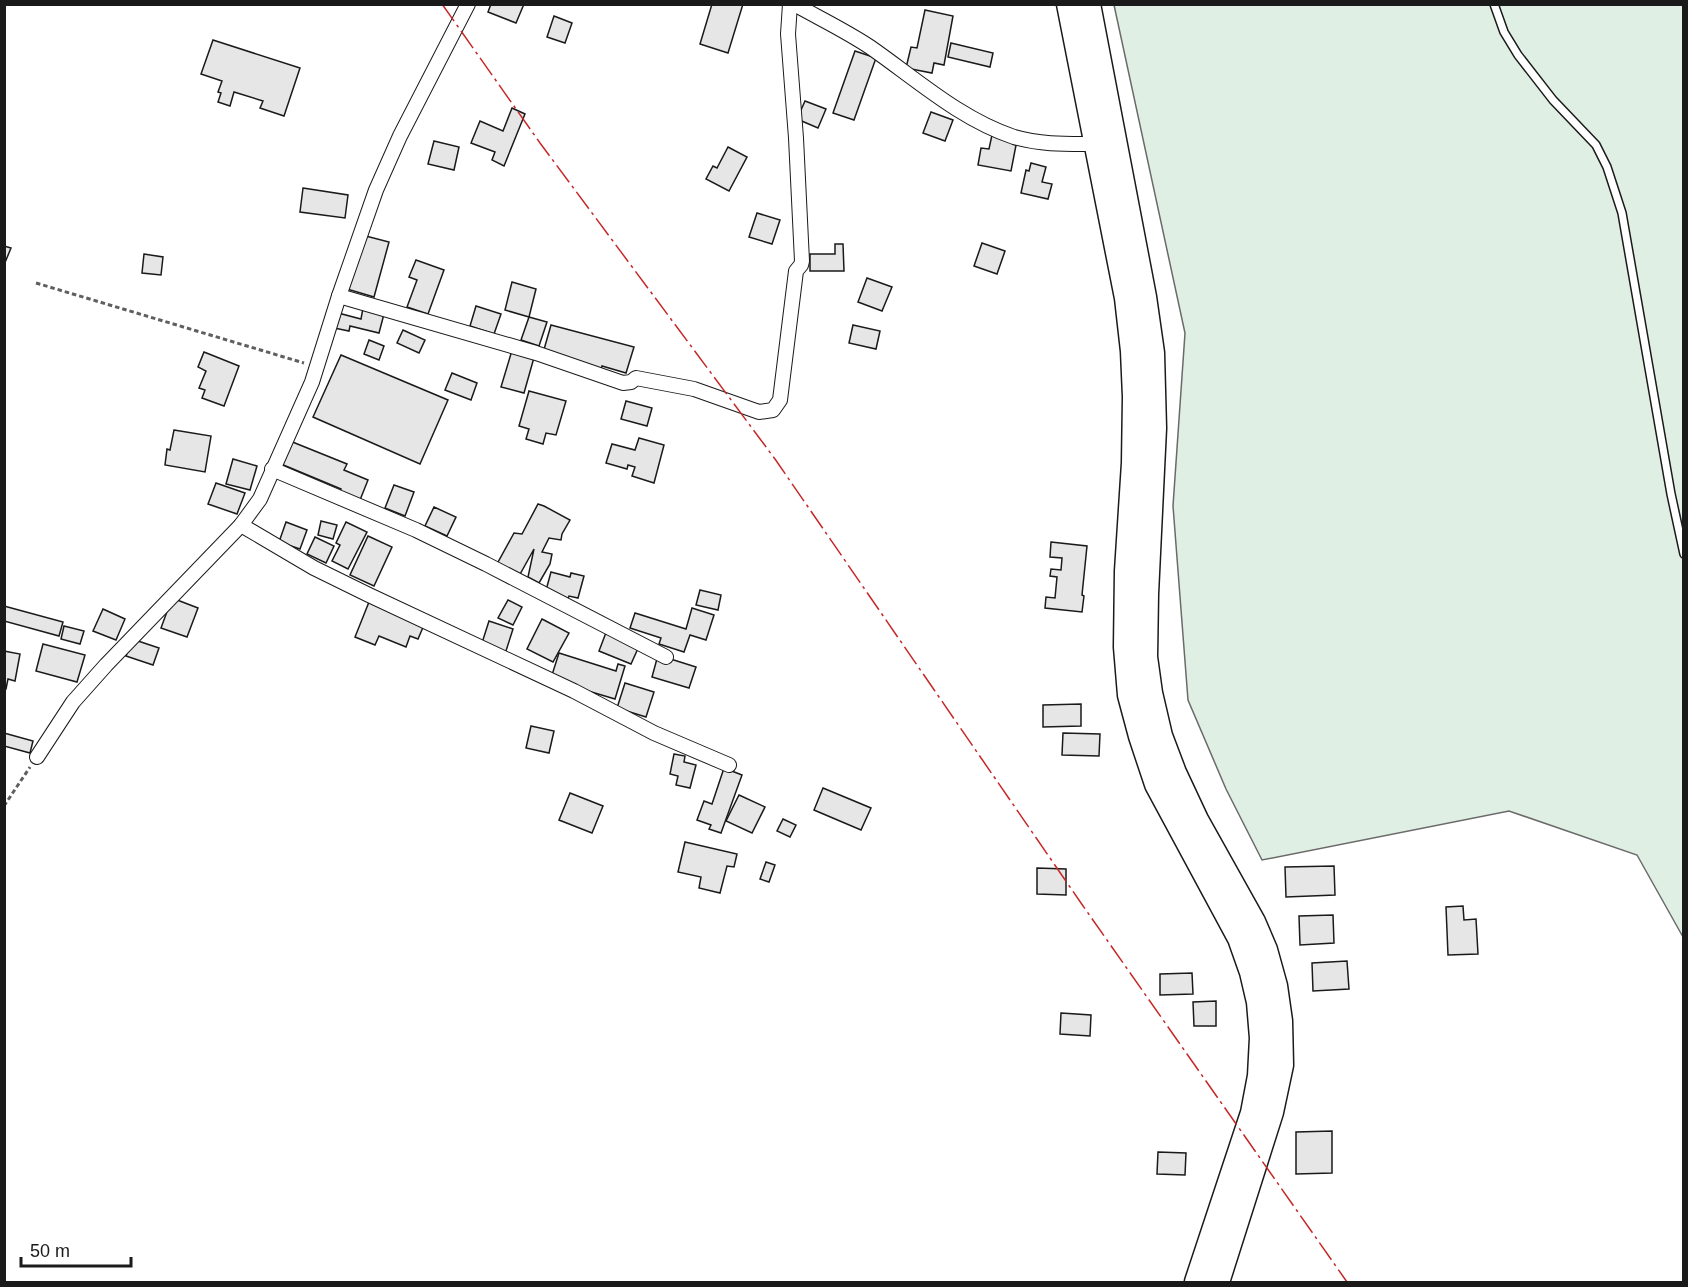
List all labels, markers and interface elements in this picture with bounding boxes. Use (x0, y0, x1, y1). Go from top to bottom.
scale bar (21, 1230, 130, 1268)
text: 50 m (30, 1241, 70, 1261)

